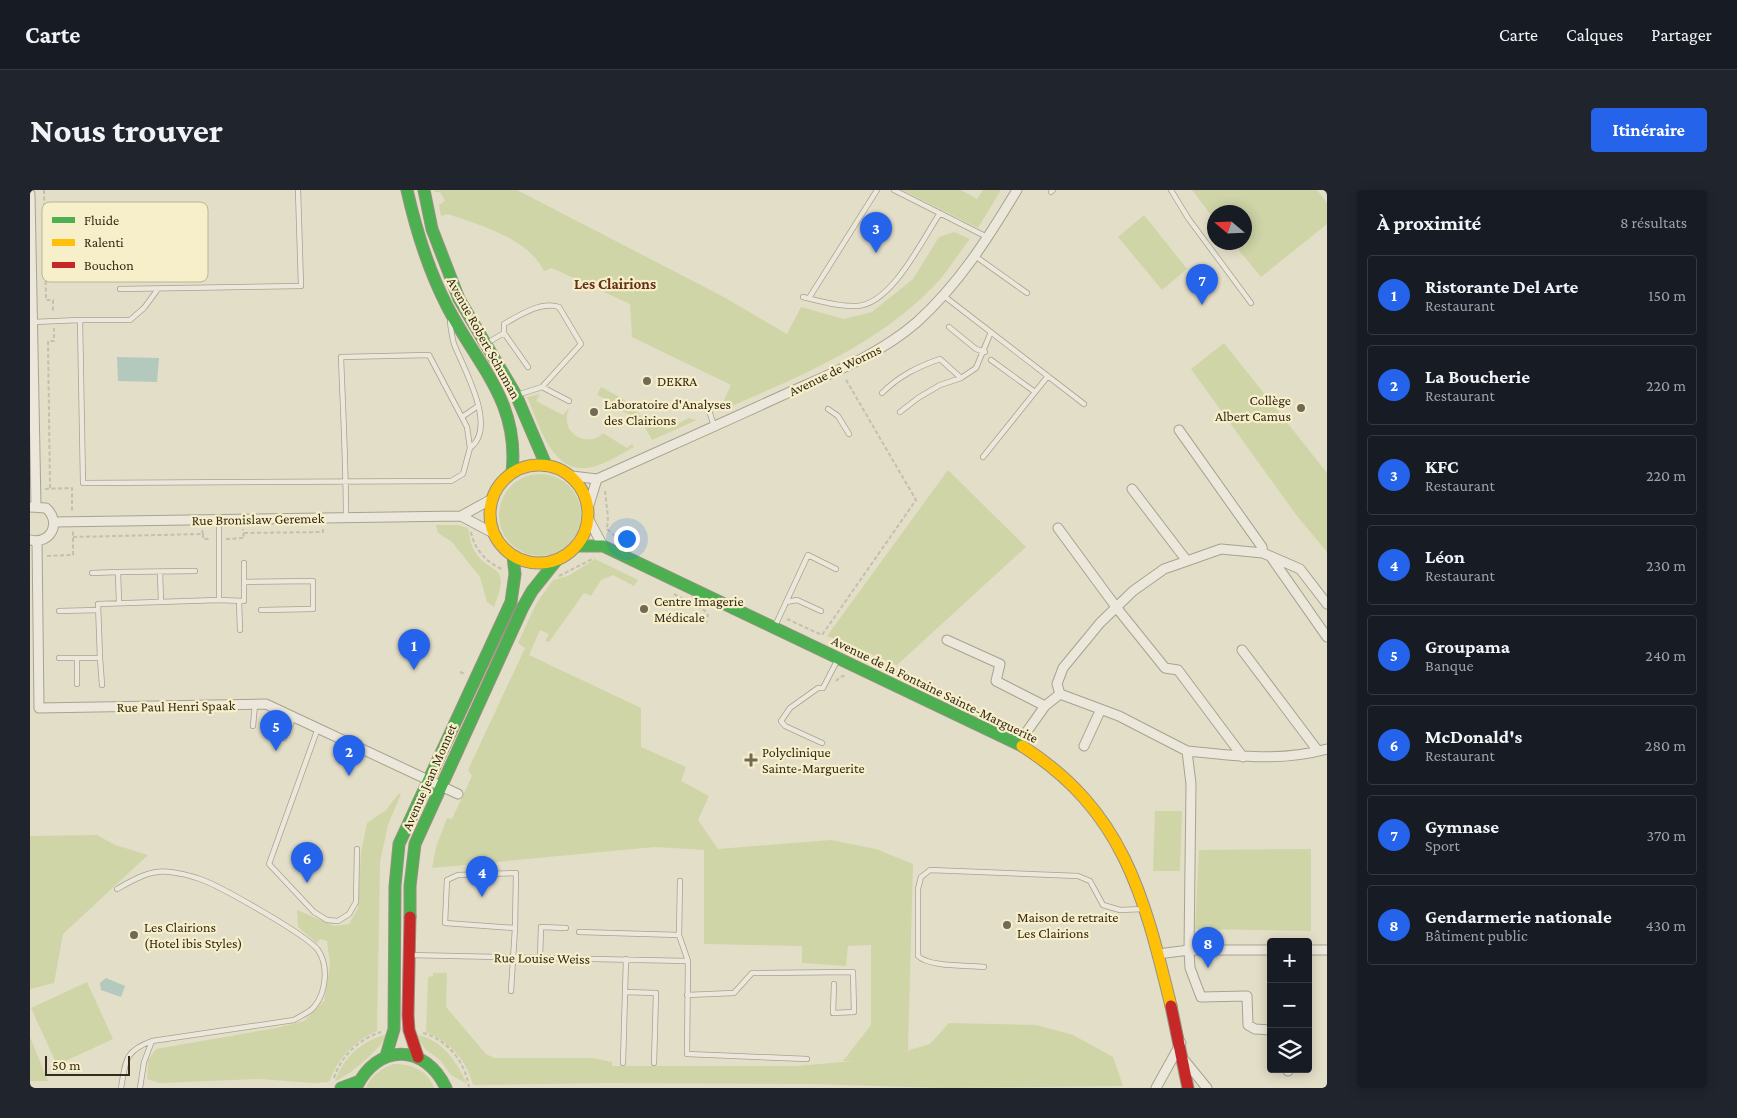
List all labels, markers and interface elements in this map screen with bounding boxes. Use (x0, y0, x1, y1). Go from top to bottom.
text: Carte (25, 21, 80, 48)
text: Carte (1499, 25, 1538, 45)
text: Calques (1566, 25, 1623, 45)
text: Partager (1651, 25, 1712, 45)
button: Itinéraire (1591, 108, 1707, 152)
text: Nous trouver (30, 111, 223, 150)
legend (42, 202, 208, 282)
north arrow (1207, 205, 1252, 250)
text: À proximité (1377, 211, 1481, 235)
text: Fluide (84, 212, 119, 228)
pin: 3 (860, 212, 892, 253)
text: 8 résultats (1620, 214, 1687, 231)
text: Ralenti (84, 234, 124, 250)
text: Bouchon (84, 257, 134, 273)
pin: 7 (1186, 264, 1218, 305)
street label: Avenue Robert Schuman (444, 274, 524, 402)
district label: Les Clairions (574, 276, 656, 292)
text: Ristorante Del Arte (1425, 276, 1578, 297)
text: 1 (1391, 287, 1397, 304)
text: 150 m (1648, 287, 1686, 304)
text: Restaurant (1425, 297, 1495, 314)
street label: Avenue de Worms (786, 341, 884, 399)
text: La Boucherie (1425, 366, 1530, 387)
place label: DEKRA (657, 373, 697, 389)
marker: DEKRA (641, 375, 653, 387)
text: 2 (1390, 377, 1398, 394)
text: 220 m (1646, 377, 1686, 394)
text: Restaurant (1425, 387, 1495, 404)
place label: Collège Albert Camus (1215, 392, 1291, 424)
place label: Laboratoire d'Analyses des Clairions (604, 396, 731, 428)
marker: Collège Albert Camus (1295, 402, 1307, 414)
marker: Laboratoire d'Analyses des Clairions (588, 406, 600, 418)
text: KFC (1425, 456, 1458, 477)
text: 3 (1390, 467, 1398, 484)
text: 220 m (1646, 467, 1686, 484)
text: Restaurant (1425, 477, 1495, 494)
street label: Rue Bronislaw Geremek (192, 510, 325, 528)
your location (614, 526, 640, 552)
text: Léon (1425, 546, 1465, 567)
text: 4 (1390, 557, 1398, 574)
text: 230 m (1646, 557, 1686, 574)
text: Restaurant (1425, 567, 1495, 584)
place label: Centre Imagerie Médicale (654, 593, 744, 625)
marker: Centre Imagerie Médicale (638, 603, 650, 615)
pin: 1 (398, 629, 430, 670)
street label: Avenue de la Fontaine Sainte-Marguerite (829, 632, 1041, 746)
text: Groupama (1425, 636, 1510, 657)
text: 5 (1390, 647, 1398, 664)
text: 240 m (1645, 647, 1686, 664)
text: Banque (1425, 657, 1473, 674)
street label: Rue Paul Henri Spaak (117, 697, 236, 715)
pin: 5 (260, 710, 292, 751)
street label: Avenue Jean Monnet (398, 721, 460, 833)
text: McDonald's (1425, 726, 1522, 747)
pin: 2 (333, 735, 365, 776)
text: 6 (1390, 737, 1398, 754)
text: 280 m (1645, 737, 1686, 754)
place label: Polyclinique Sainte-Marguerite (762, 744, 865, 776)
text: Restaurant (1425, 747, 1495, 764)
marker: Polyclinique Sainte-Marguerite (744, 753, 758, 767)
text: Gymnase (1425, 816, 1499, 837)
text: 7 (1390, 827, 1398, 844)
text: 370 m (1647, 827, 1686, 844)
text: Sport (1425, 837, 1460, 854)
pin: 6 (291, 842, 323, 883)
pin: 4 (466, 856, 498, 897)
text: Gendarmerie nationale (1425, 906, 1612, 927)
place label: Maison de retraite Les Clairions (1017, 909, 1119, 941)
text: 8 (1389, 917, 1399, 934)
text: 430 m (1645, 917, 1686, 934)
place label: Les Clairions (Hotel ibis Styles) (144, 919, 242, 952)
marker: Maison de retraite Les Clairions (1001, 919, 1013, 931)
pin: 8 (1192, 927, 1224, 968)
text: Bâtiment public (1425, 927, 1528, 944)
marker: Les Clairions (Hotel ibis Styles) (128, 929, 140, 941)
map controls (1267, 938, 1312, 1073)
button: + (1267, 938, 1312, 983)
street label: Rue Louise Weiss (494, 949, 590, 967)
button: − (1267, 983, 1312, 1028)
button: layers (1267, 1028, 1312, 1073)
scale bar (45, 1053, 130, 1076)
text: 50 m (52, 1057, 80, 1073)

